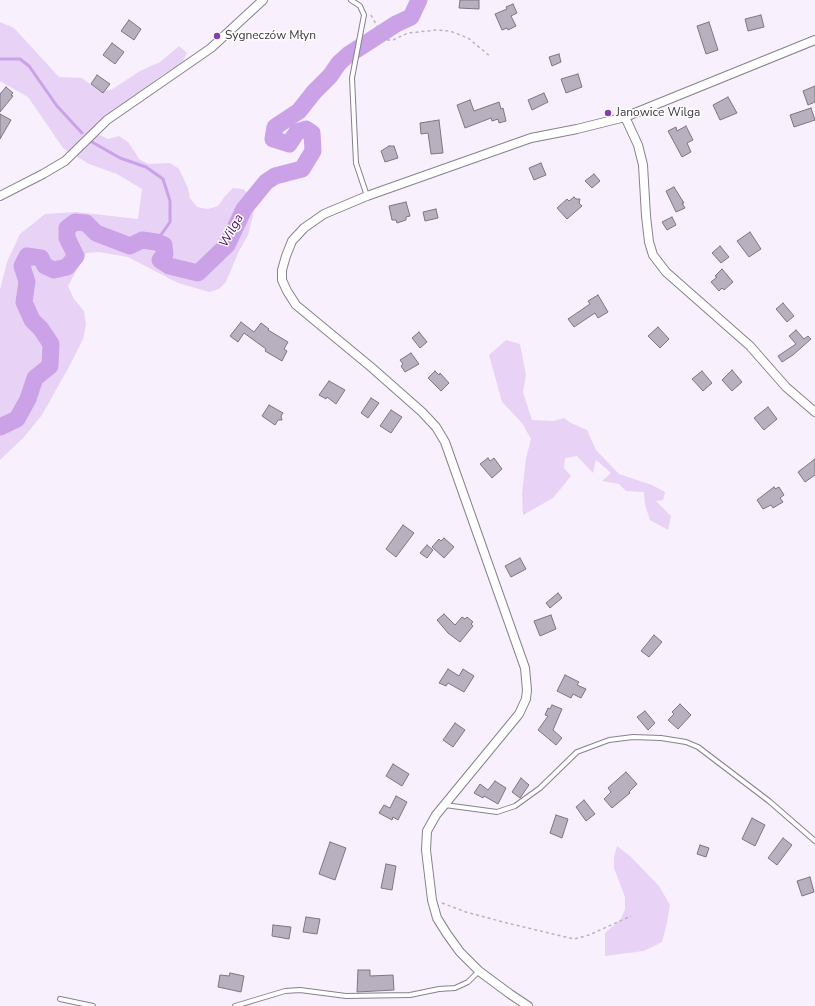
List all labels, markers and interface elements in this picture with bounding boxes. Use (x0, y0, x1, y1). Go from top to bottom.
place label: Sygneczów Młyn (225, 29, 316, 43)
marker: Sygneczów Młyn (212, 31, 222, 41)
place label: Janowice Wilga (616, 106, 700, 120)
marker: Janowice Wilga (603, 108, 613, 118)
water label: Wilga (217, 212, 247, 250)

